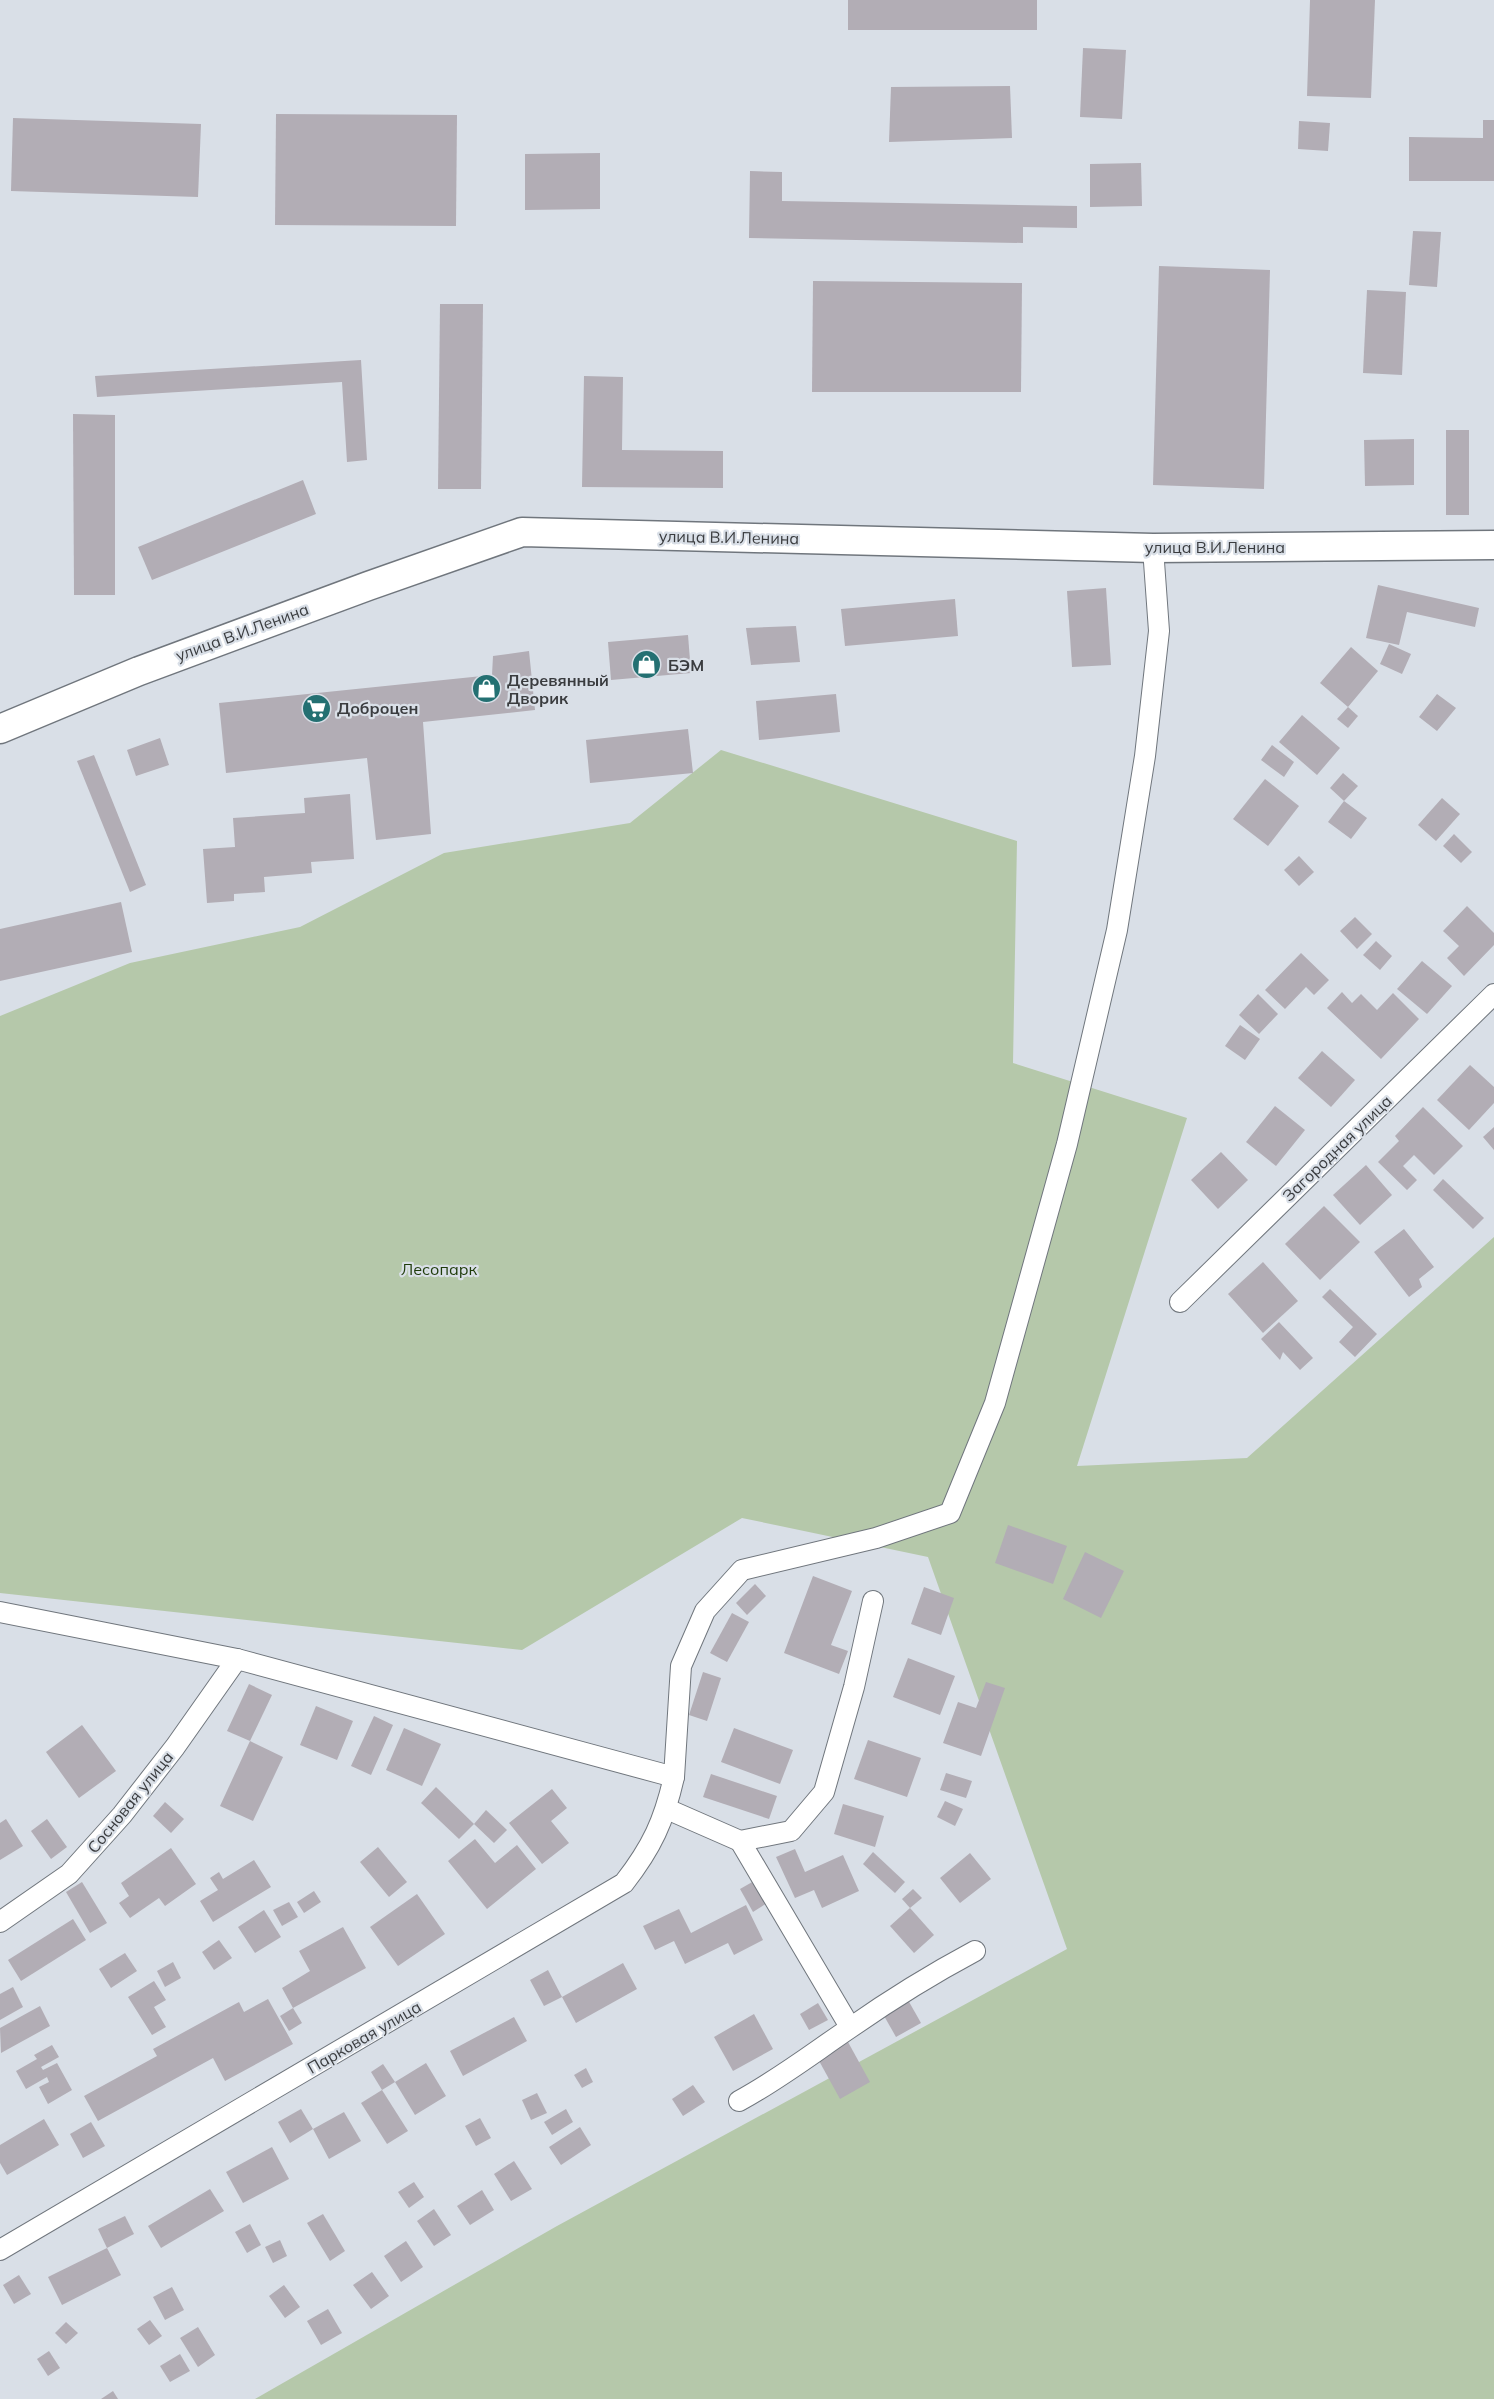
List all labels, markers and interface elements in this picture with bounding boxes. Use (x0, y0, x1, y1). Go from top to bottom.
street label: улица В.И.Ленина (659, 526, 799, 548)
street label: улица В.И.Ленина (1145, 537, 1285, 557)
street label: улица В.И.Ленина (173, 599, 311, 665)
shop icon: БЭМ (631, 649, 663, 681)
place label: БЭМ (668, 655, 704, 675)
place label: Деревянный Дворик (507, 670, 609, 708)
shop icon: Деревянный Дворик (470, 673, 502, 705)
supermarket icon: Доброцен (300, 692, 332, 724)
place label: Доброцен (337, 698, 418, 718)
street label: Загородная улица (1278, 1091, 1396, 1205)
park label: Лесопарк (401, 1259, 477, 1279)
street label: Сосновая улица (83, 1747, 177, 1857)
street label: Парковая улица (304, 1996, 424, 2078)

